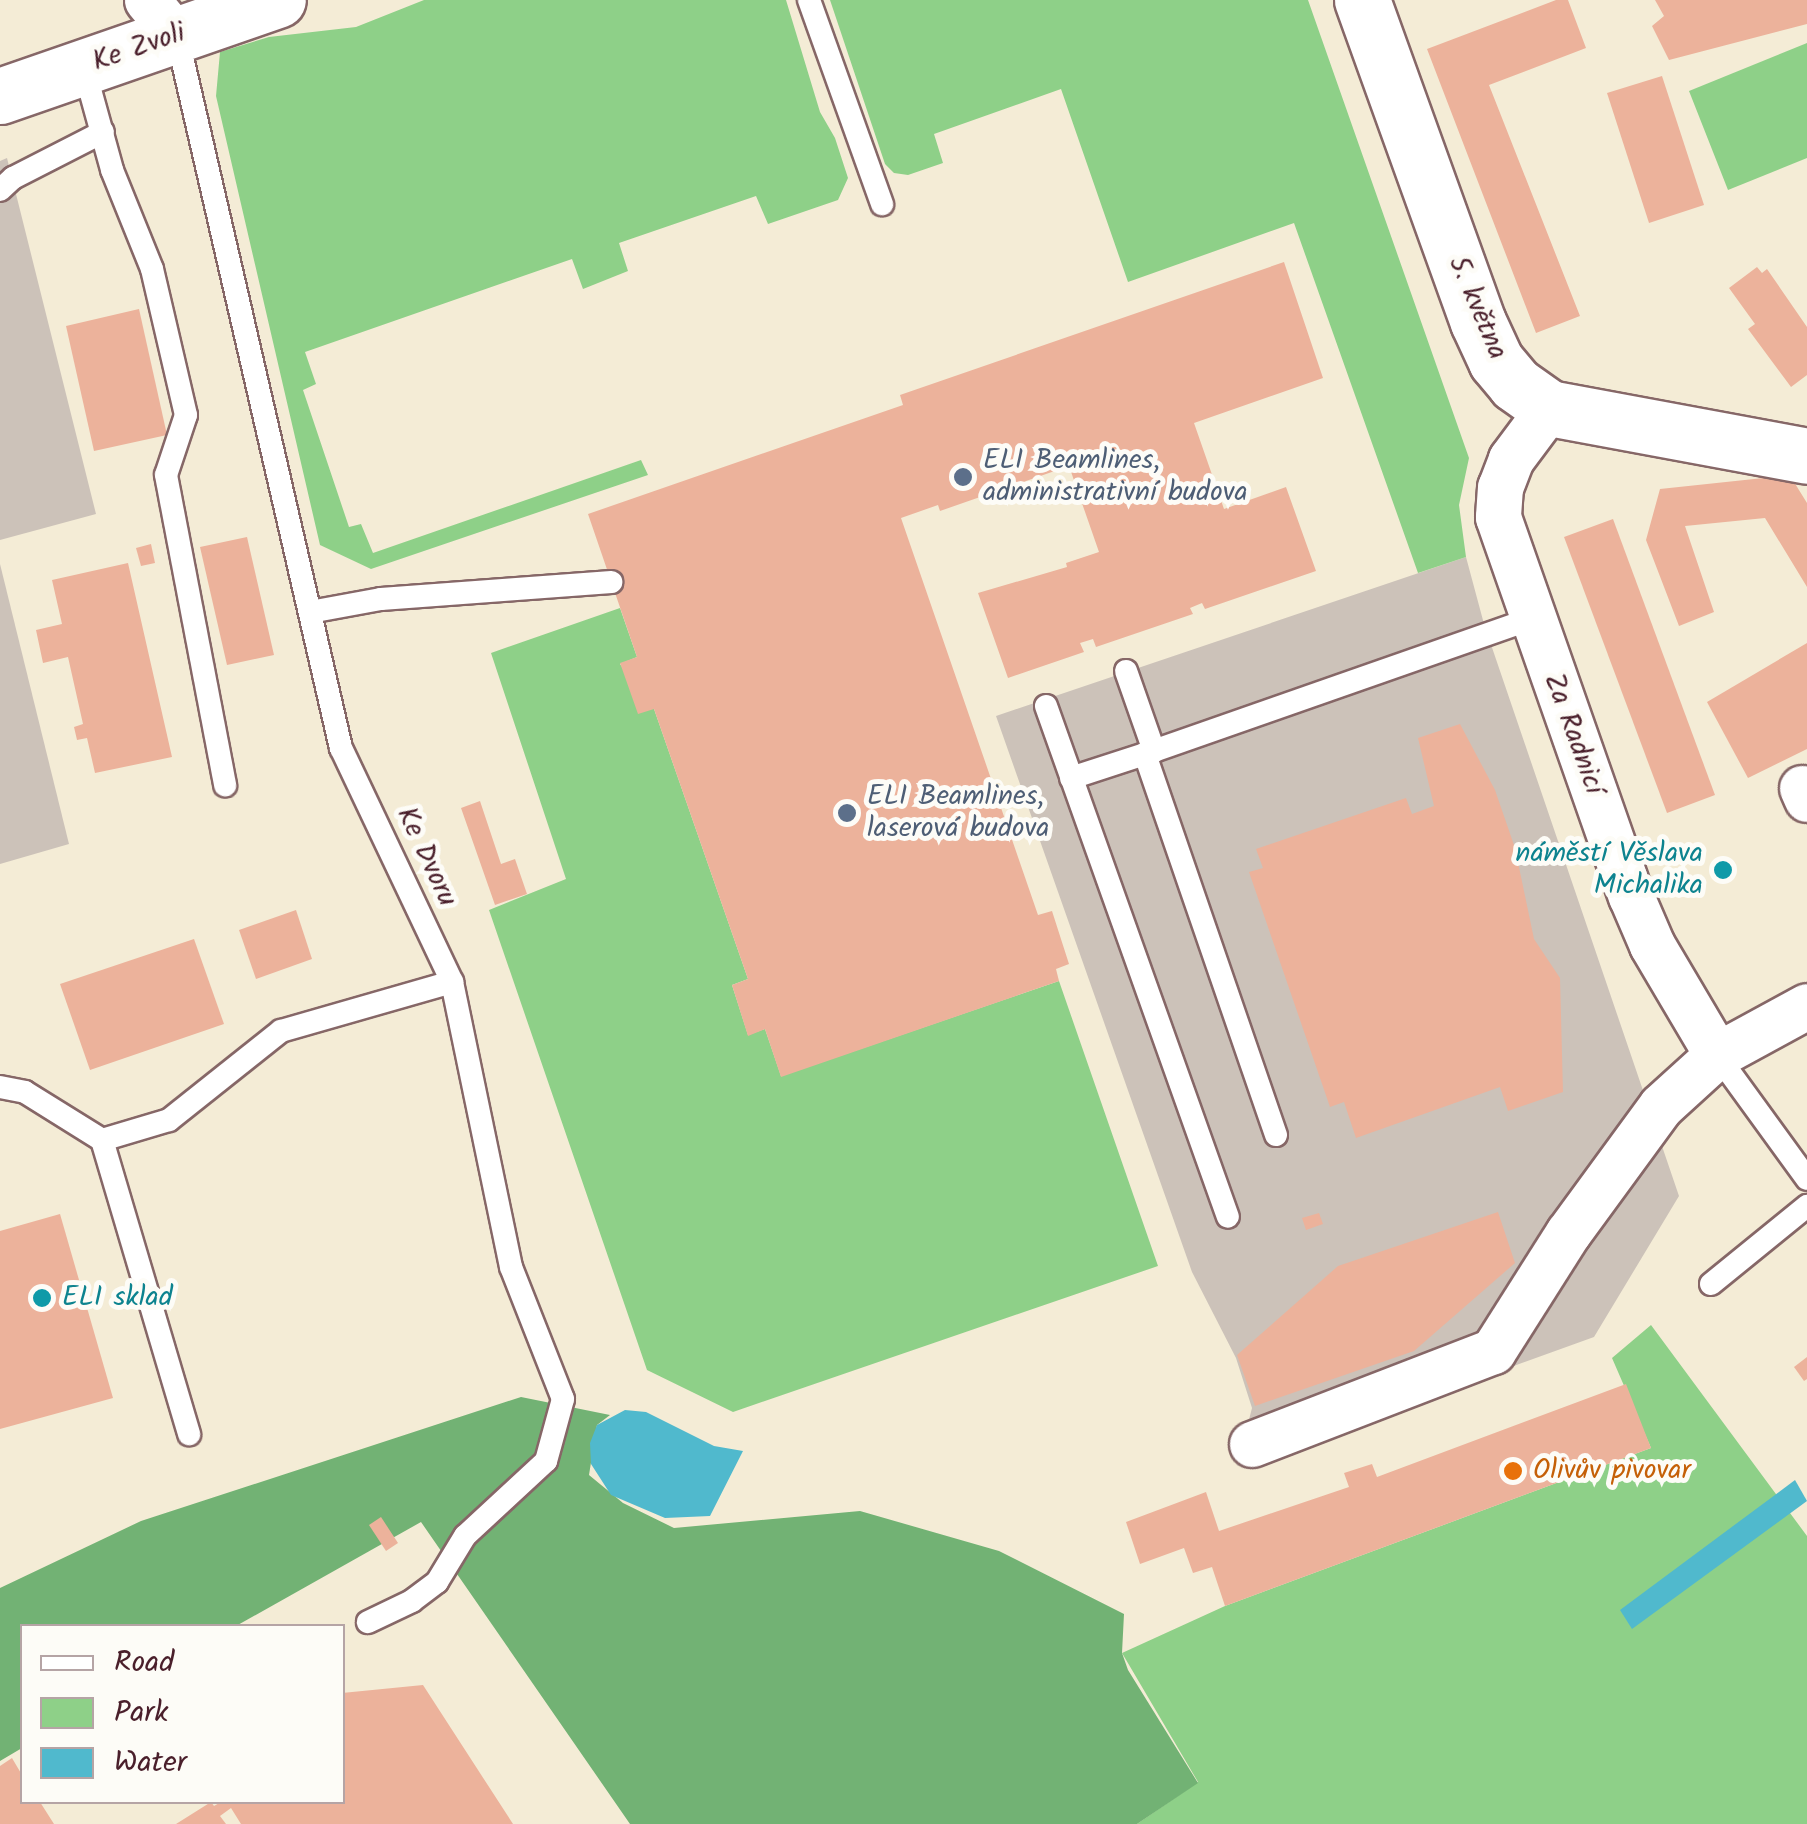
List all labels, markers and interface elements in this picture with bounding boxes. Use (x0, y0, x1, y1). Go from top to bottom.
street label: Ke Zvoli (88, 17, 190, 79)
street label: 5. května (1440, 251, 1514, 365)
place label: ELI Beamlines, administrativní budova (983, 444, 1248, 510)
marker: ELI Beamlines, administrativní budova (952, 466, 974, 488)
street label: Za Radnicí (1536, 669, 1610, 799)
place label: ELI Beamlines, laserová budova (867, 780, 1050, 846)
street label: Ke Dvoru (388, 802, 464, 912)
marker: ELI Beamlines, laserová budova (836, 802, 858, 824)
place label: náměstí Věslava Michalika (1516, 837, 1703, 903)
marker: náměstí Věslava Michalika (1712, 859, 1734, 881)
place label: ELI sklad (62, 1281, 173, 1315)
marker: ELI sklad (31, 1287, 53, 1309)
place label: Olivův pivovar (1533, 1454, 1691, 1488)
marker: Olivův pivovar (1502, 1460, 1524, 1482)
legend (20, 1624, 345, 1804)
text: Road (114, 1639, 174, 1687)
text: Park (114, 1689, 168, 1737)
text: Water (114, 1739, 187, 1787)

